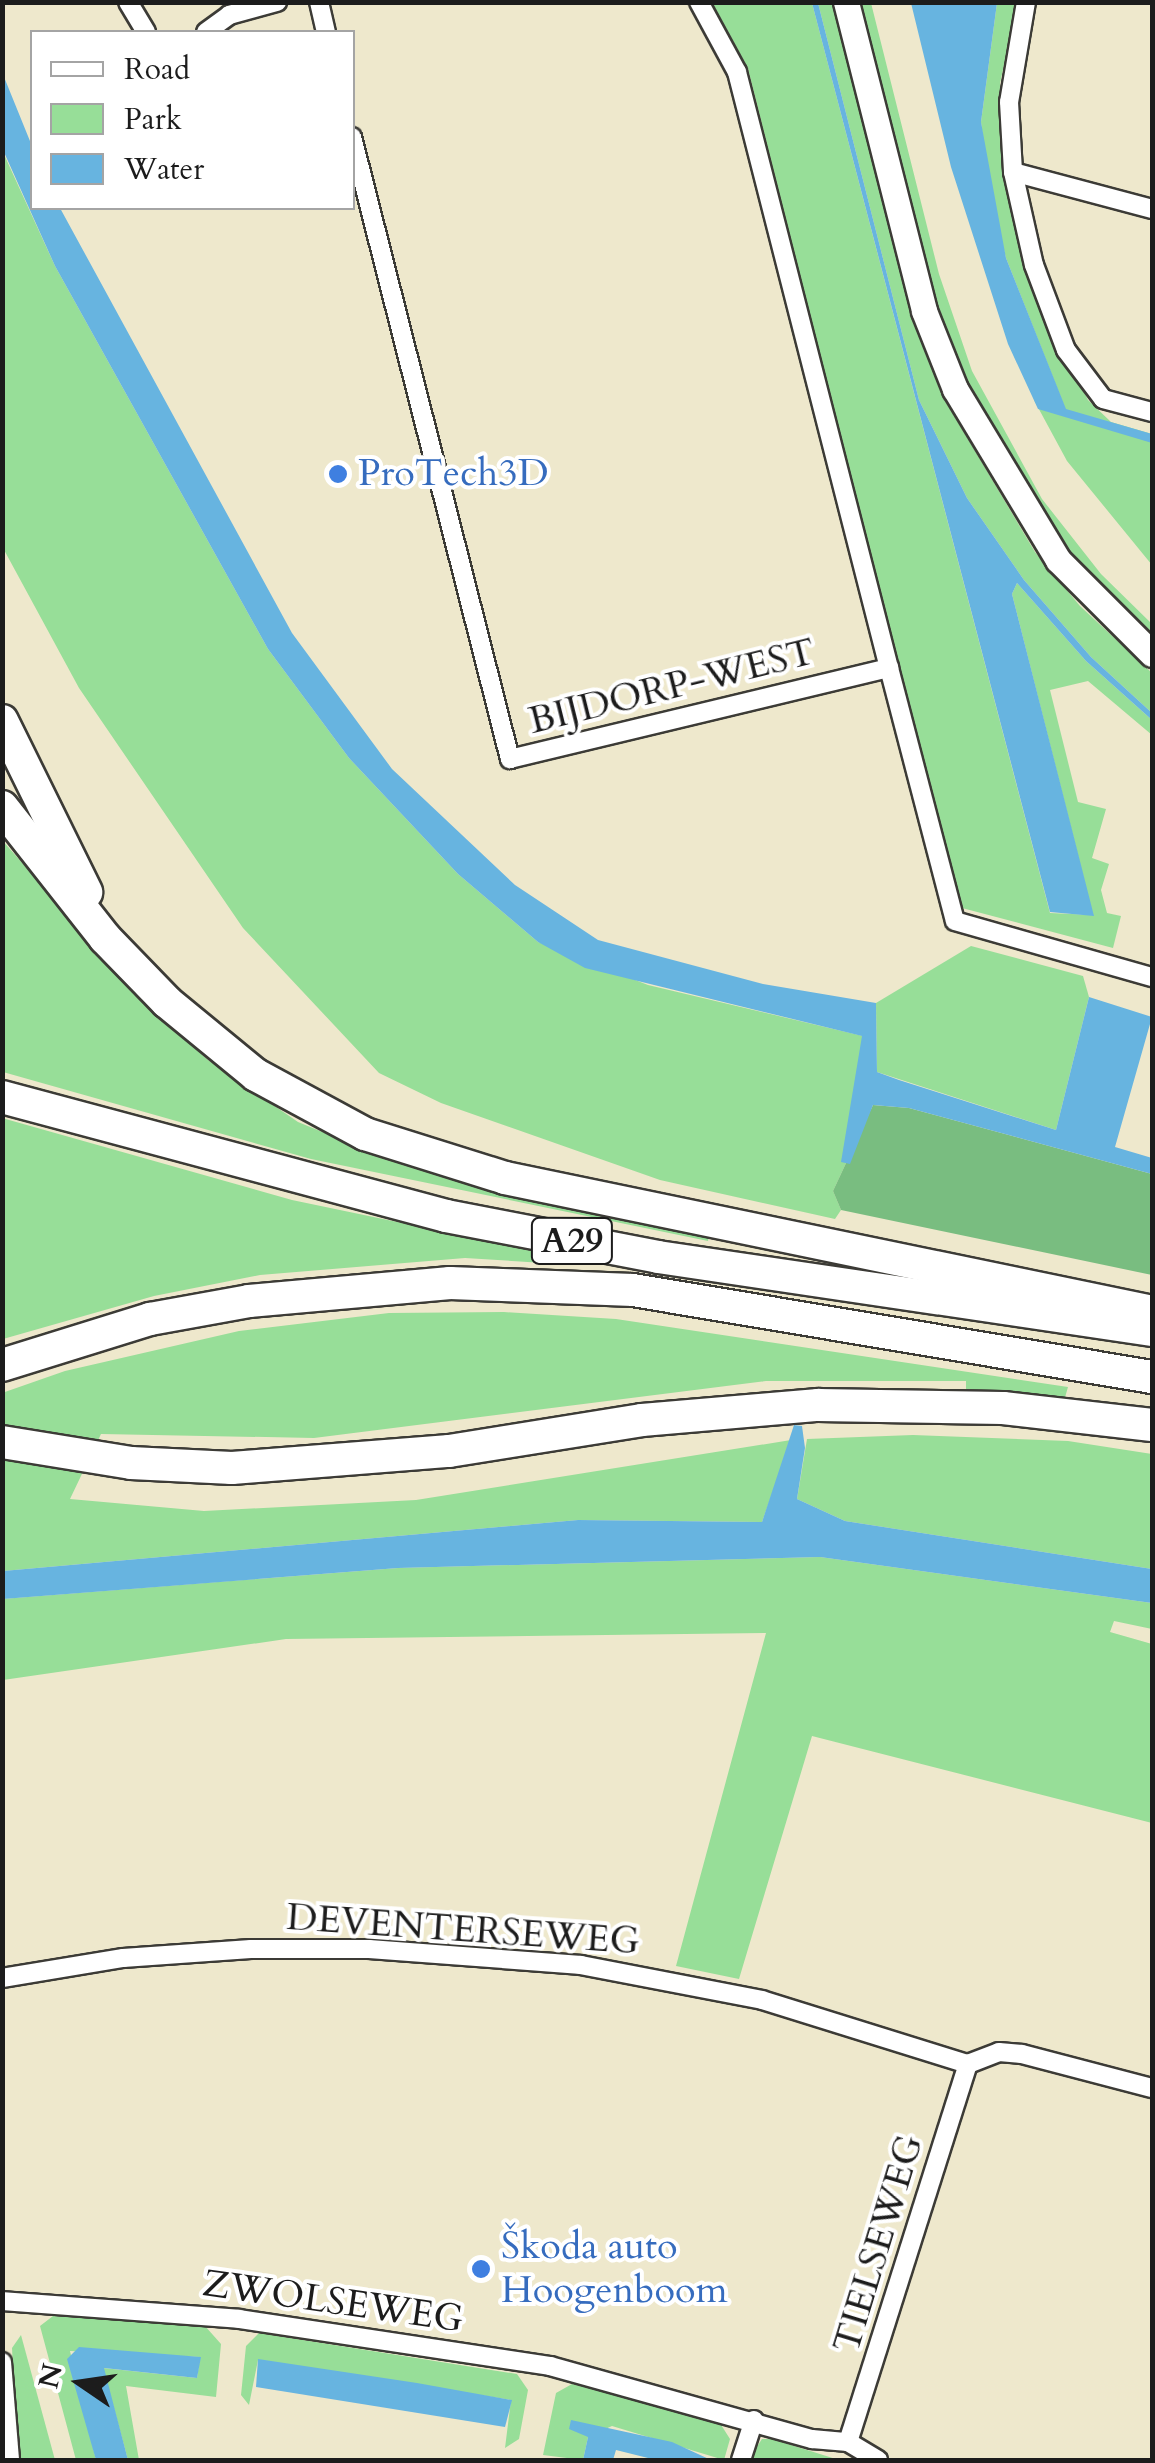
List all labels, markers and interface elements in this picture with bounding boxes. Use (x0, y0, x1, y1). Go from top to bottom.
legend (30, 30, 355, 210)
text: Road (124, 49, 190, 90)
text: Park (124, 99, 182, 140)
text: Water (124, 149, 204, 190)
place label: ProTech3D (358, 451, 549, 497)
marker: ProTech3D (327, 463, 349, 485)
street label: BIJDORP-WEST (524, 629, 820, 745)
road number: A29 (530, 1211, 614, 1271)
street label: DEVENTERSEWEG (285, 1895, 641, 1965)
street label: TIELSEWEG (824, 2130, 934, 2358)
place label: Škoda auto Hoogenboom (501, 2224, 728, 2314)
marker: Škoda auto Hoogenboom (470, 2258, 492, 2280)
street label: ZWOLSEWEG (200, 2261, 466, 2343)
north arrow (30, 2333, 130, 2433)
text: N (30, 2360, 72, 2392)

